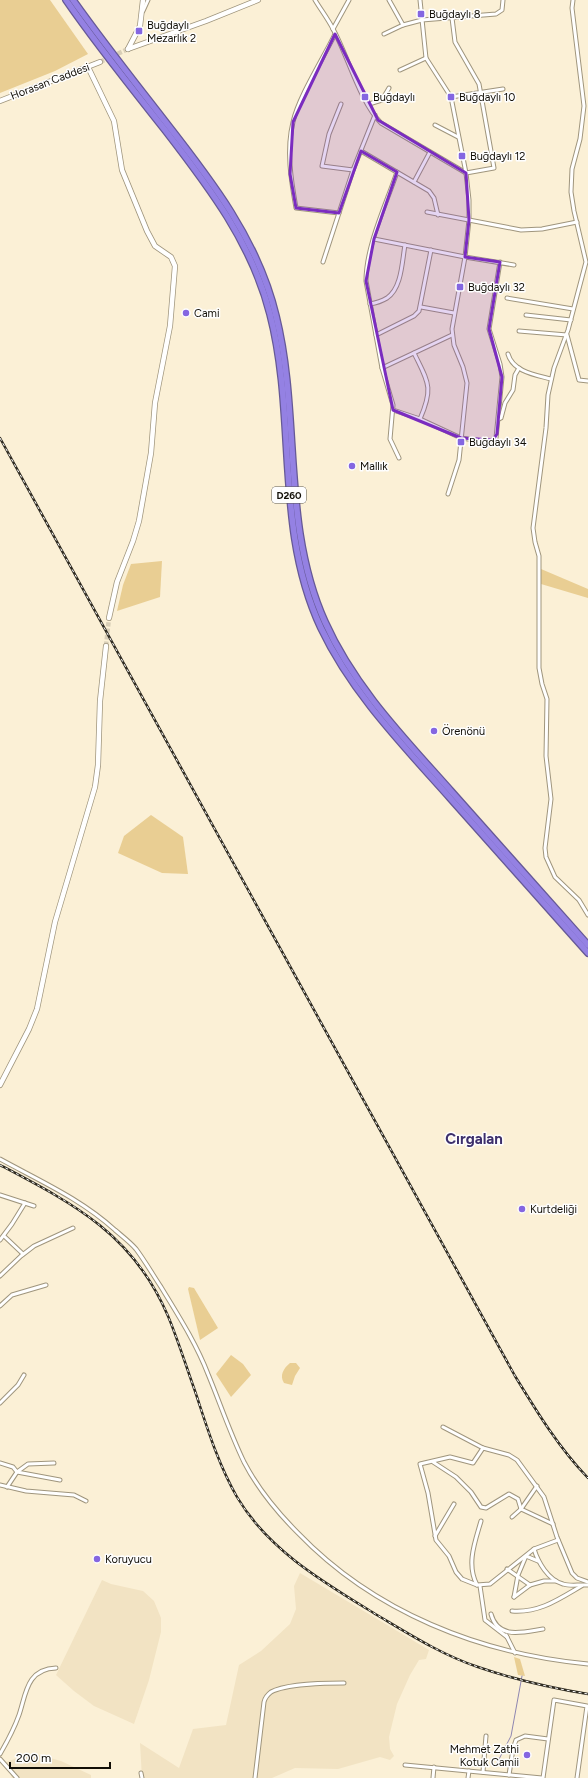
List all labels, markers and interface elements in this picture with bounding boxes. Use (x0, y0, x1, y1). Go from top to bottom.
place label: Buğdaylı 8 (429, 8, 481, 21)
marker: Buğdaylı 8 (416, 9, 426, 19)
place label: Buğdaylı Mezarlık 2 (147, 19, 196, 45)
marker: Buğdaylı Mezarlık 2 (134, 26, 144, 36)
street label: Horasan Caddesi (9, 60, 92, 103)
place label: Buğdaylı (373, 91, 415, 104)
place label: Buğdaylı 10 (459, 91, 515, 104)
marker: Buğdaylı (360, 92, 370, 102)
marker: Buğdaylı 10 (446, 92, 456, 102)
place label: Buğdaylı 12 (470, 150, 525, 163)
marker: Buğdaylı 12 (457, 151, 467, 161)
place label: Buğdaylı 32 (468, 281, 525, 294)
marker: Buğdaylı 32 (455, 282, 465, 292)
place label: Cami (194, 307, 219, 320)
marker: Cami (181, 308, 191, 318)
place label: Buğdaylı 34 (469, 436, 527, 449)
marker: Buğdaylı 34 (456, 437, 466, 447)
place label: Mallık (360, 460, 388, 473)
marker: Mallık (347, 461, 357, 471)
road number: D260 (272, 487, 306, 503)
place label: Örenönü (442, 724, 485, 738)
marker: Örenönü (429, 726, 439, 736)
district label: Cırgalan (445, 1130, 503, 1148)
place label: Kurtdeliği (530, 1203, 577, 1216)
marker: Kurtdeliği (517, 1204, 527, 1214)
place label: Koruyucu (105, 1553, 152, 1566)
marker: Koruyucu (92, 1554, 102, 1564)
place label: Mehmet Zathi Kotuk Camii (450, 1743, 519, 1769)
scale bar (10, 1744, 110, 1770)
marker: Mehmet Zathi Kotuk Camii (522, 1750, 532, 1760)
text: 200 m (16, 1751, 51, 1765)

